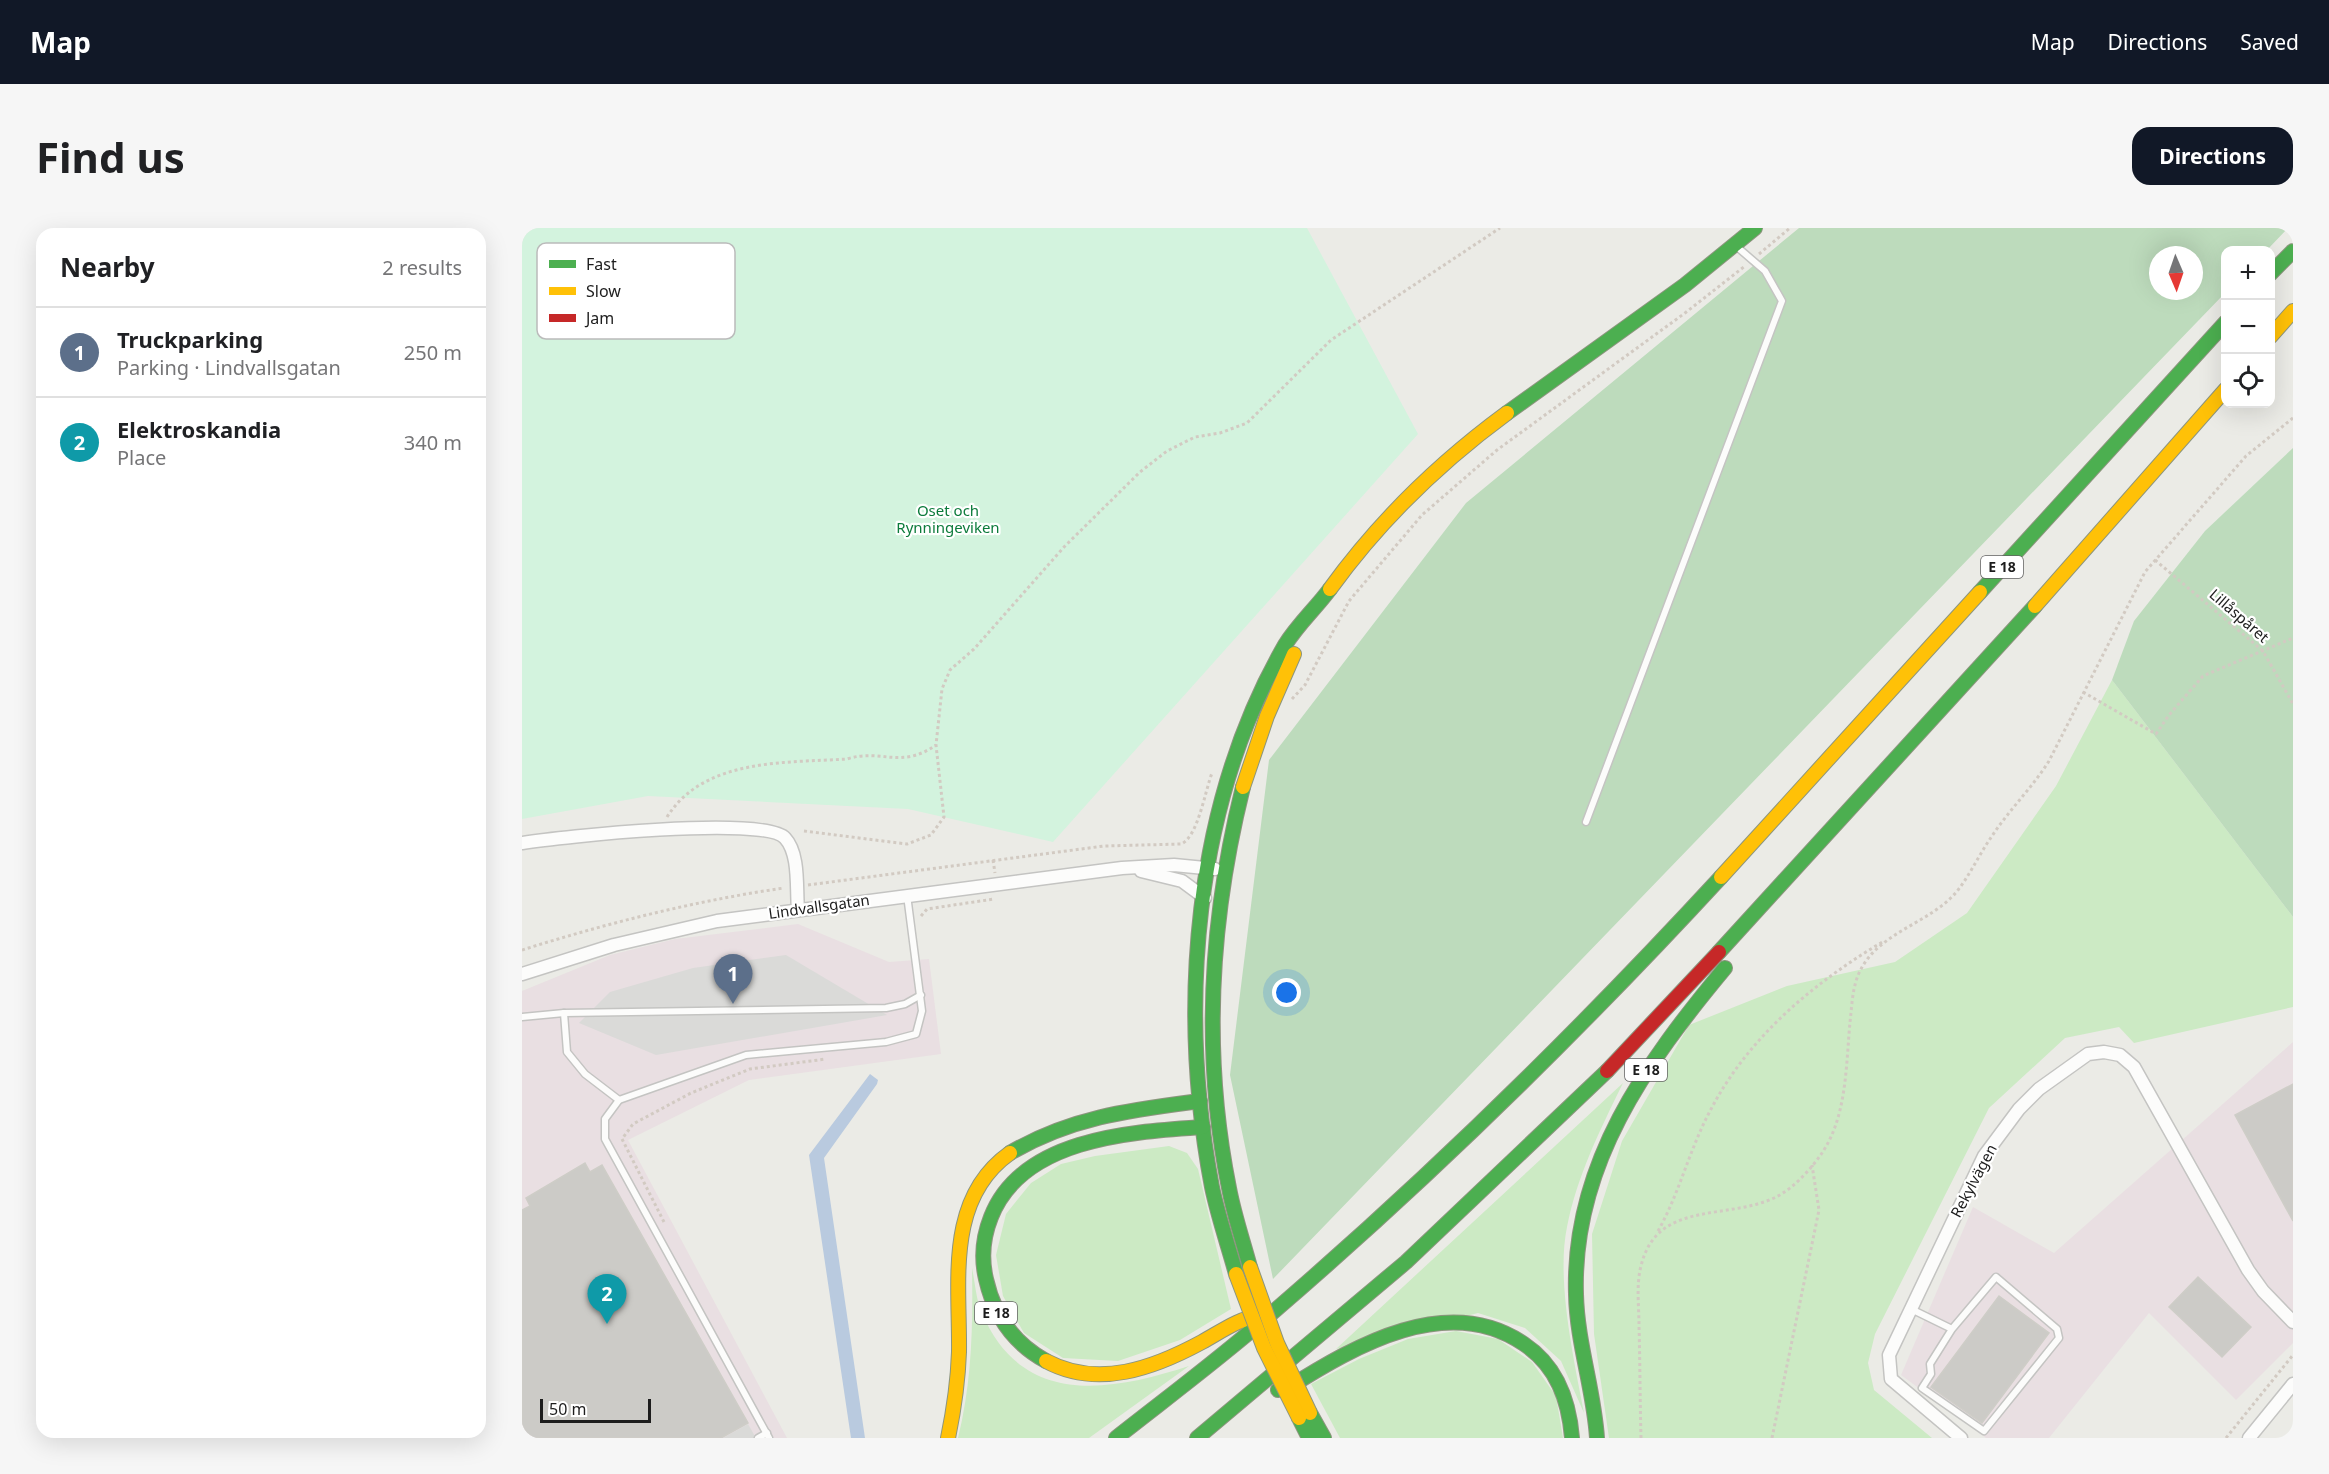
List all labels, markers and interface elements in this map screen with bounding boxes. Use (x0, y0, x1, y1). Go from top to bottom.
text: Map (30, 23, 91, 61)
text: Map (2031, 28, 2075, 56)
text: Directions (2108, 28, 2207, 56)
text: Saved (2240, 28, 2299, 56)
button: Directions (2132, 127, 2293, 185)
text: Find us (36, 128, 185, 185)
legend (537, 243, 735, 339)
north arrow (2149, 246, 2203, 300)
map controls (2221, 246, 2275, 408)
button: + (2221, 246, 2275, 300)
text: Nearby (60, 249, 155, 285)
text: Fast (586, 253, 617, 275)
text: 2 results (382, 254, 462, 281)
text: Slow (586, 280, 621, 302)
button: − (2221, 300, 2275, 354)
text: Jam (584, 307, 614, 329)
text: Truckparking (117, 324, 263, 354)
text: 1 (74, 339, 85, 366)
text: 250 m (404, 339, 462, 366)
text: Parking · Lindvallsgatan (117, 354, 341, 381)
button: locate (2221, 354, 2275, 408)
text: Elektroskandia (117, 414, 281, 444)
text: 2 (74, 429, 85, 456)
text: 340 m (404, 429, 462, 456)
text: Place (117, 444, 166, 471)
park label: Oset och Rynningeviken (896, 500, 1000, 537)
road number: E 18 (1981, 556, 2023, 578)
street label: Lillåspåret (2206, 584, 2274, 647)
street label: Lindvallsgatan (767, 889, 871, 923)
pin: 1 (714, 954, 752, 1004)
your location (1272, 978, 1301, 1007)
road number: E 18 (1625, 1059, 1667, 1081)
street label: Rekylvägen (1945, 1140, 2001, 1221)
pin: 2 (588, 1274, 626, 1324)
road number: E 18 (975, 1302, 1017, 1324)
scale bar (540, 1396, 651, 1424)
text: 50 m (549, 1398, 586, 1420)

